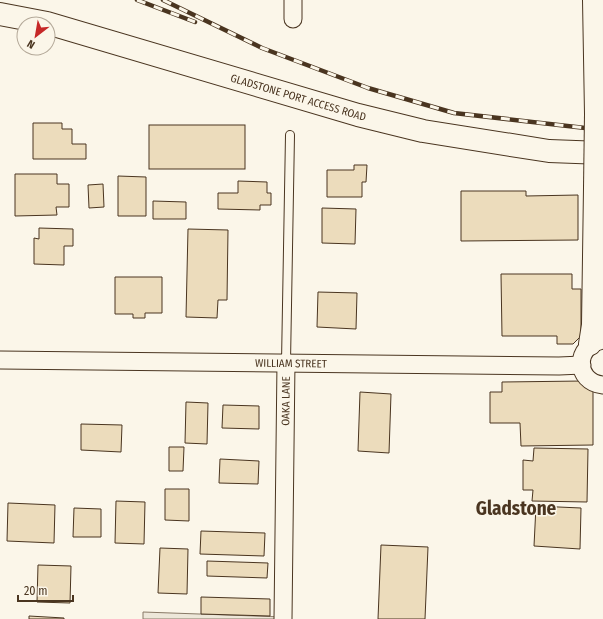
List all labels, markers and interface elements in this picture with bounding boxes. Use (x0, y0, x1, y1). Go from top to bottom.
north arrow (16, 16, 56, 56)
text: N (25, 37, 37, 51)
street label: GLADSTONE PORT ACCESS ROAD (229, 72, 367, 124)
street label: WILLIAM STREET (255, 357, 328, 371)
street label: OAKA LANE (279, 376, 293, 426)
district label: Gladstone (476, 497, 557, 520)
scale bar (18, 577, 73, 603)
text: 20 m (24, 584, 48, 598)

